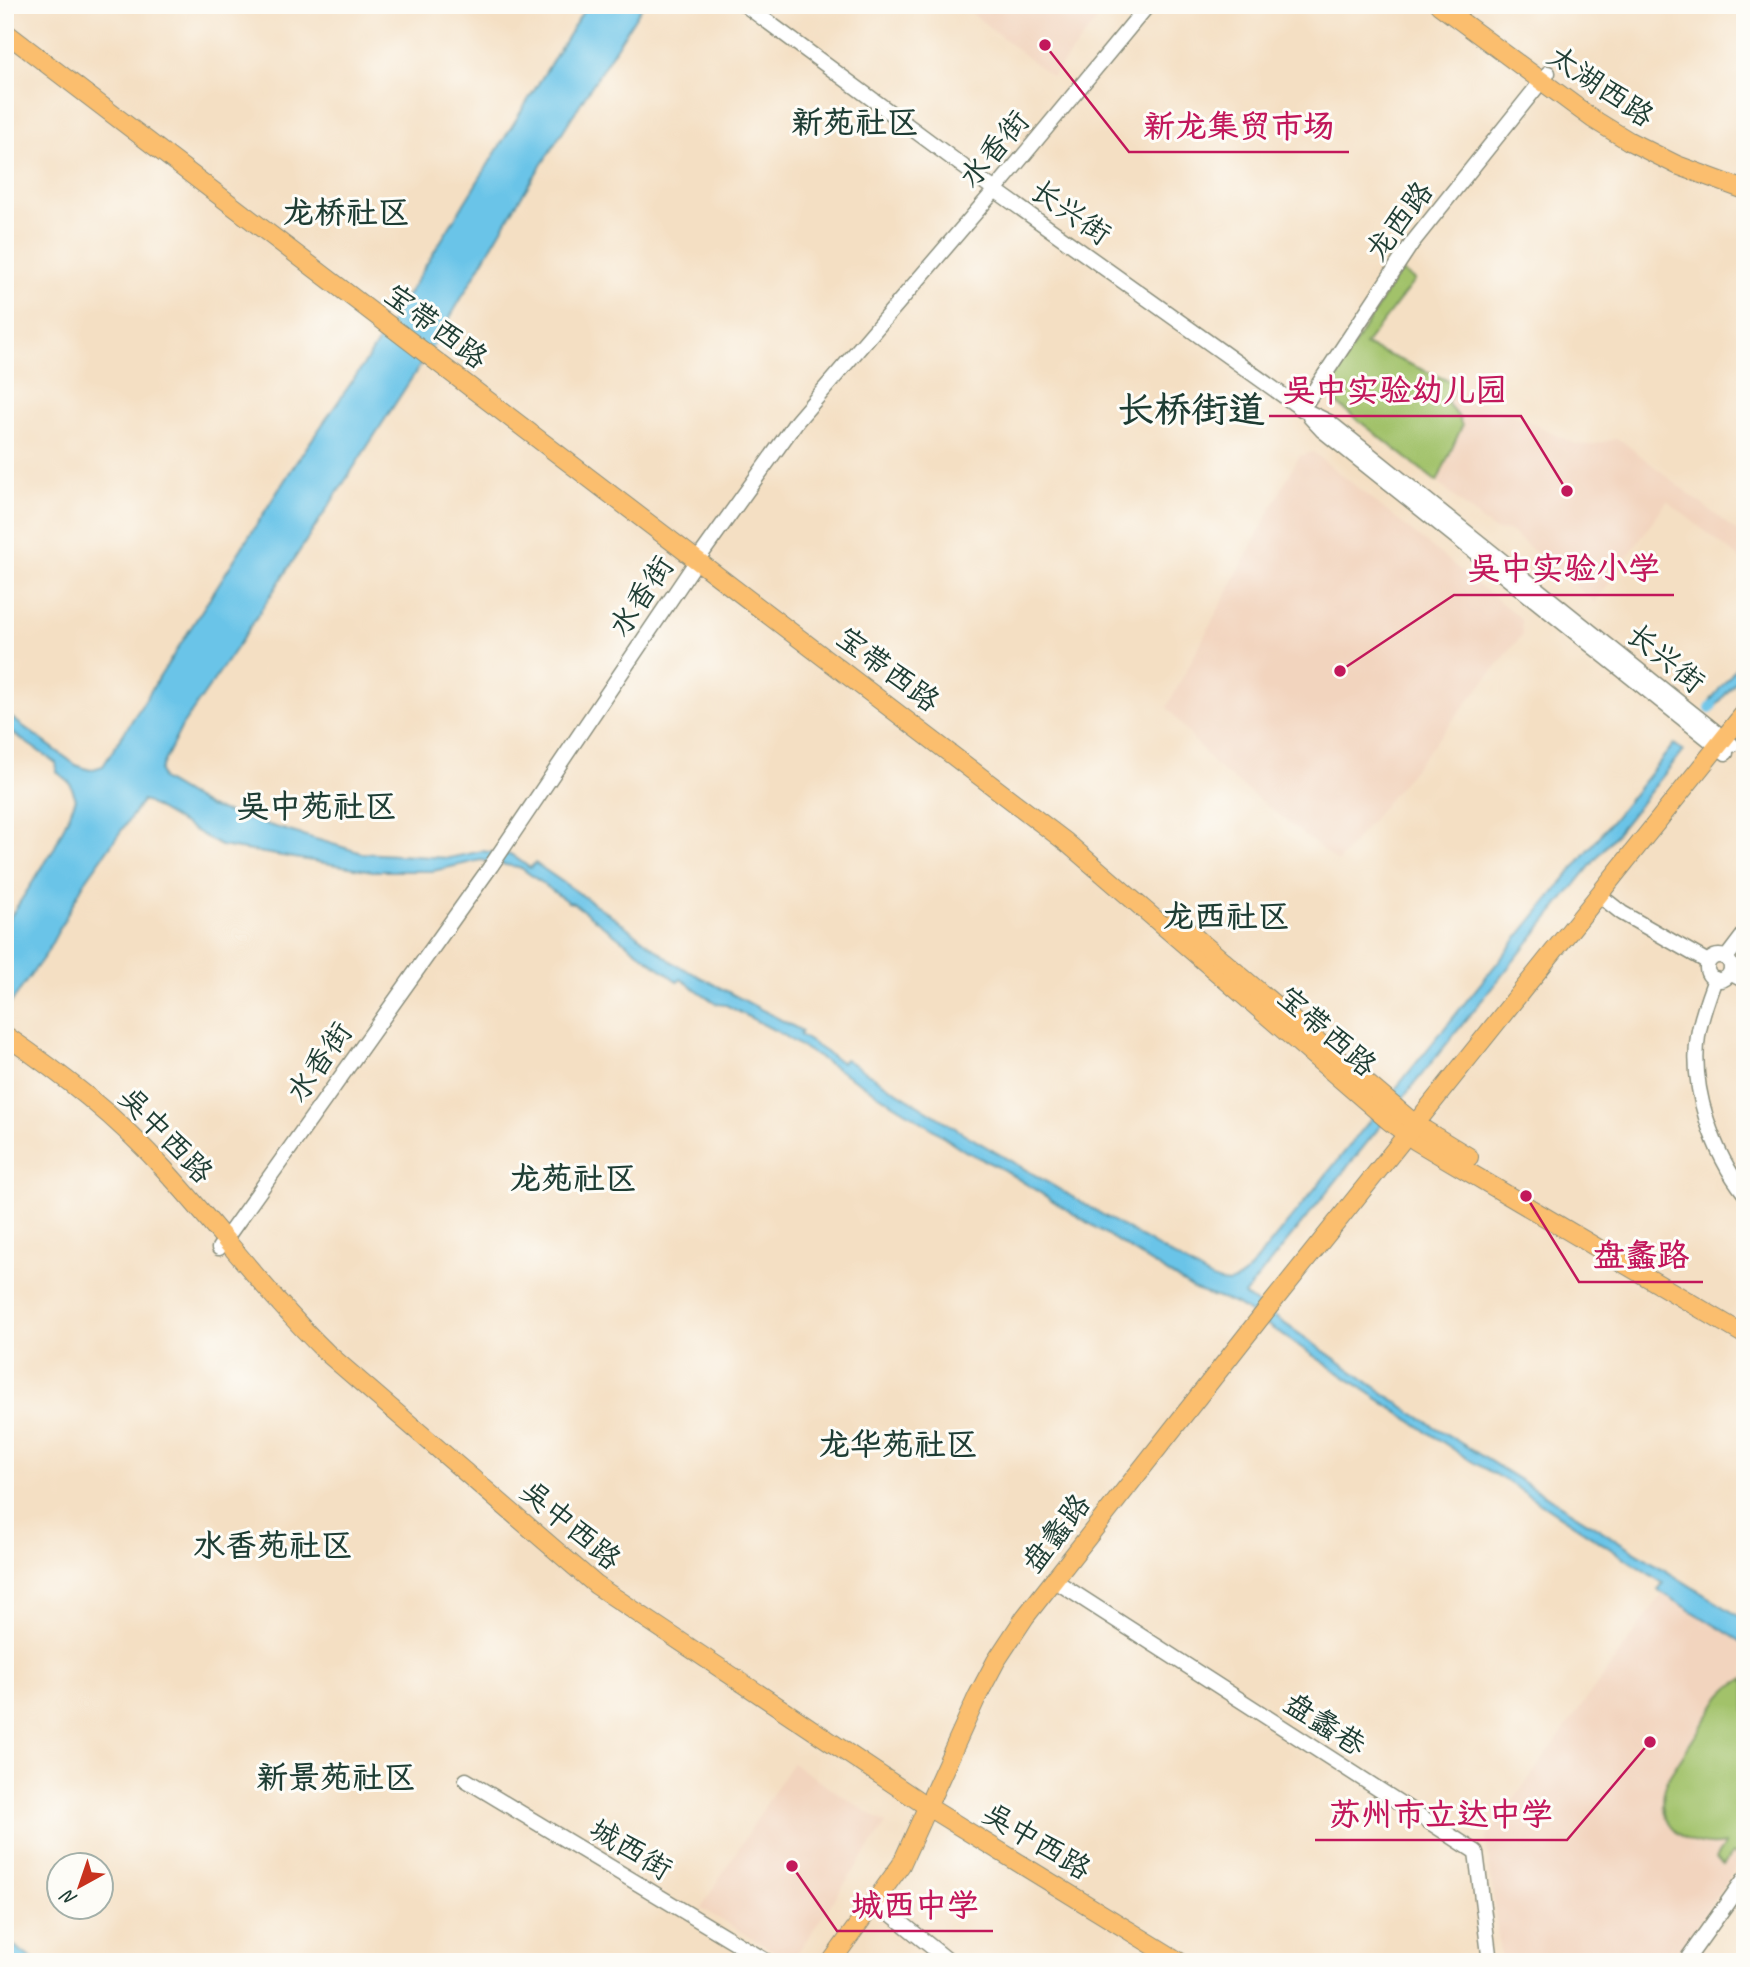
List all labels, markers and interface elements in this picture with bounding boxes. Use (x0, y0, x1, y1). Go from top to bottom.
street label: 太湖西路 (1541, 37, 1661, 135)
callout: 新龙集贸市场 (1129, 99, 1349, 152)
district label: 新苑社区 (791, 102, 919, 143)
street label: 水香街 (951, 102, 1037, 196)
text: 新龙集贸市场 (1143, 106, 1335, 147)
street label: 长兴街 (1023, 171, 1119, 253)
street label: 龙西路 (1357, 174, 1441, 268)
district label: 龙桥社区 (282, 192, 410, 233)
street label: 宝带西路 (377, 275, 495, 377)
callout: 吴中实验幼儿园 (1269, 363, 1521, 416)
text: 吴中实验幼儿园 (1283, 370, 1507, 411)
district label: 长桥街道 (1117, 386, 1265, 433)
callout: 吴中实验小学 (1454, 542, 1674, 595)
street label: 水香街 (600, 548, 682, 644)
text: 吴中实验小学 (1468, 548, 1660, 589)
street label: 长兴街 (1619, 615, 1713, 701)
street label: 宝带西路 (829, 618, 947, 720)
district label: 吴中苑社区 (237, 786, 397, 827)
district label: 龙西社区 (1162, 896, 1290, 937)
street label: 宝带西路 (1269, 977, 1385, 1085)
street label: 水香街 (278, 1014, 360, 1110)
street label: 吴中西路 (111, 1079, 221, 1191)
district label: 龙苑社区 (509, 1158, 637, 1199)
callout: 盘蠡路 (1579, 1229, 1703, 1282)
text: 盘蠡路 (1593, 1235, 1690, 1276)
district label: 龙华苑社区 (818, 1424, 978, 1465)
street label: 吴中西路 (513, 1472, 629, 1578)
street label: 盘蠡路 (1013, 1486, 1099, 1580)
district label: 水香苑社区 (193, 1525, 353, 1566)
street label: 盘蠡巷 (1277, 1684, 1373, 1764)
district label: 新景苑社区 (256, 1757, 416, 1798)
callout: 苏州市立达中学 (1315, 1787, 1567, 1840)
street label: 吴中西路 (976, 1794, 1098, 1888)
text: 苏州市立达中学 (1329, 1794, 1553, 1835)
street label: 城西街 (583, 1810, 679, 1888)
north arrow (46, 1852, 116, 1922)
callout: 城西中学 (837, 1878, 993, 1931)
text: N (55, 1883, 82, 1911)
text: 城西中学 (851, 1885, 979, 1926)

